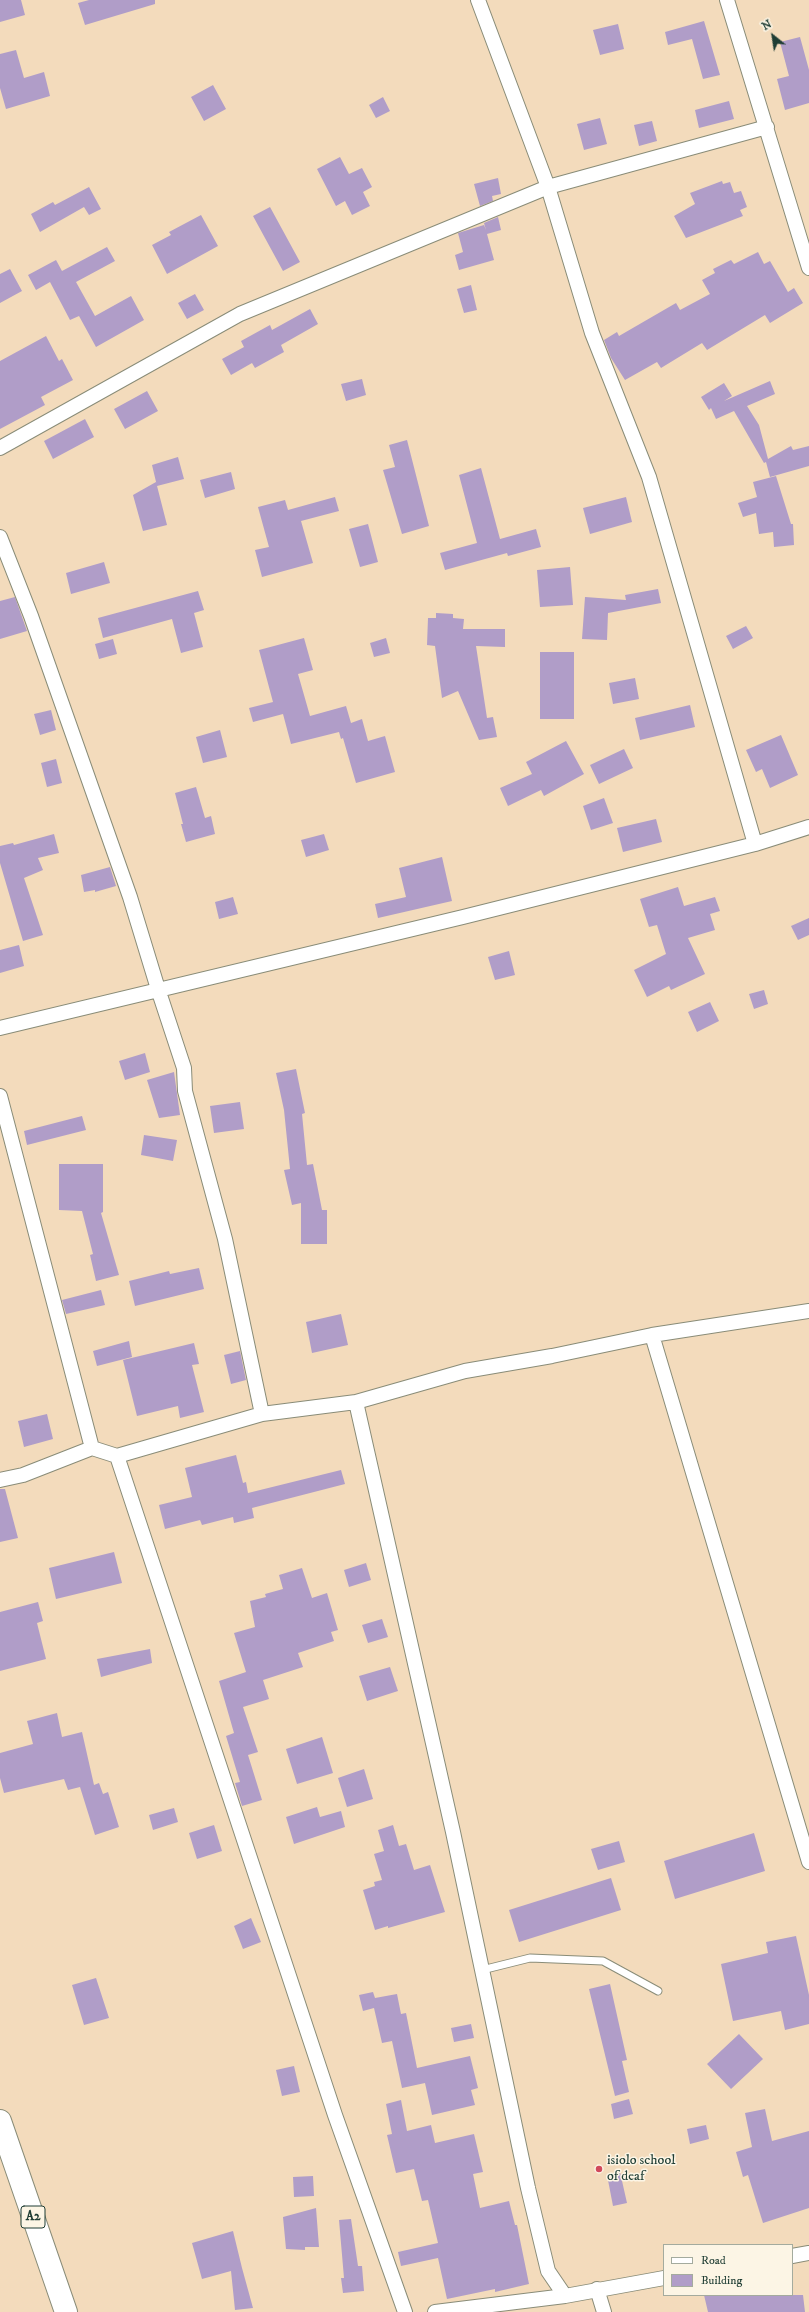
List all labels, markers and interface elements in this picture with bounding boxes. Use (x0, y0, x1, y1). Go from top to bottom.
north arrow (753, 16, 793, 56)
text: N (760, 17, 774, 34)
place label: isiolo school of deaf (607, 2153, 675, 2186)
marker: isiolo school of deaf (594, 2164, 604, 2174)
road number: A2 (21, 2206, 45, 2228)
legend (663, 2244, 793, 2296)
text: Road (701, 2253, 726, 2268)
text: Building (701, 2273, 742, 2288)

